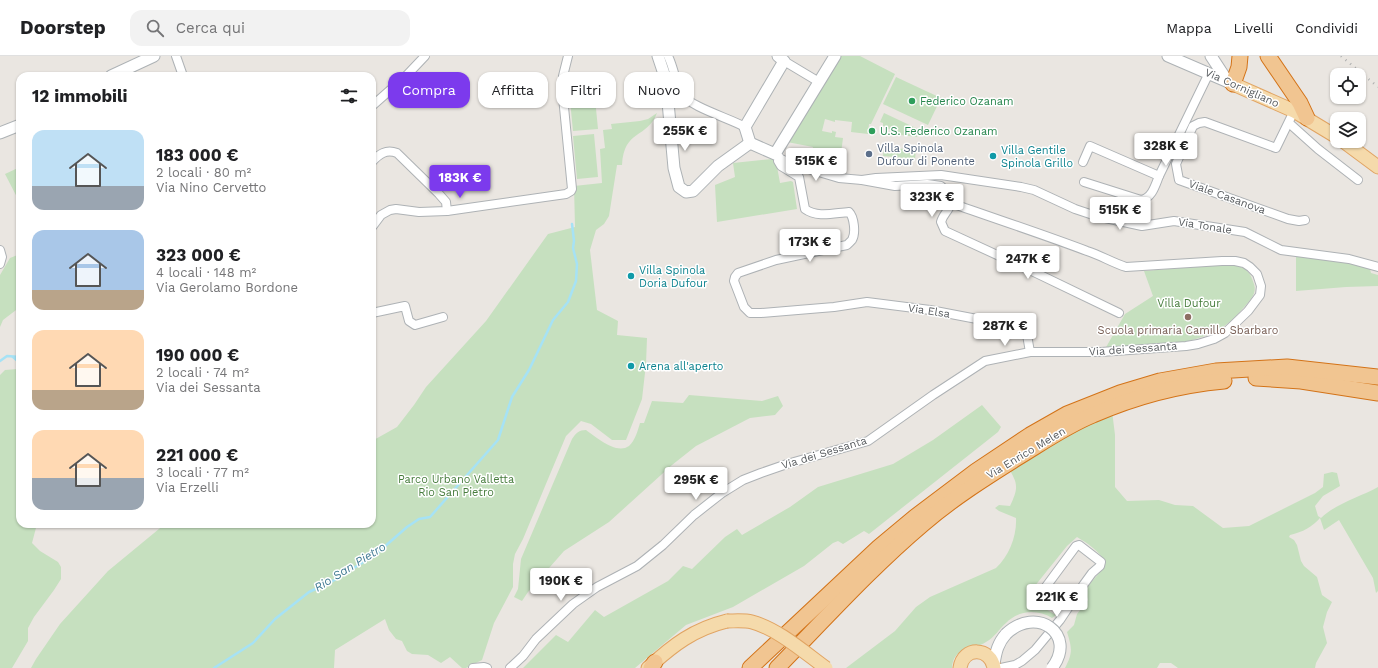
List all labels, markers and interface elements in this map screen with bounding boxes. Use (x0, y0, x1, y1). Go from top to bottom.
search box (130, 10, 410, 46)
text: Doorstep (20, 16, 106, 39)
icon: search (144, 17, 166, 39)
text: Cerca qui (176, 19, 245, 37)
text: Mappa (1166, 20, 1212, 36)
text: Livelli (1234, 20, 1273, 36)
text: Condividi (1295, 20, 1358, 36)
street label: Via Cornigliano (1203, 66, 1281, 110)
map controls (1330, 68, 1366, 148)
button: locate (1330, 68, 1366, 104)
chip: Compra (388, 72, 470, 108)
chip: Affitta (478, 72, 548, 108)
chip: Filtri (556, 72, 616, 108)
chip: Nuovo (624, 72, 694, 108)
icon: filters (338, 85, 360, 107)
text: 12 immobili (32, 86, 128, 106)
place label: Federico Ozanam (920, 95, 1013, 108)
marker: Federico Ozanam (907, 96, 917, 106)
button: layers (1330, 112, 1366, 148)
pin: 255K € (652, 118, 718, 152)
text: 255K € (663, 123, 707, 138)
place label: U.S. Federico Ozanam (880, 125, 998, 138)
marker: U.S. Federico Ozanam (867, 126, 877, 136)
pin: 328K € (1133, 133, 1199, 167)
text: 328K € (1143, 138, 1189, 153)
place label: Villa Spinola Dufour di Ponente (877, 142, 975, 168)
place label: Villa Gentile Spinola Grillo (1001, 144, 1073, 170)
text: 183 000 € (156, 145, 238, 165)
icon: home (64, 146, 112, 194)
pin: 515K € (783, 148, 849, 182)
marker: Villa Spinola Dufour di Ponente (864, 149, 874, 159)
marker: Villa Gentile Spinola Grillo (988, 151, 998, 161)
text: 515K € (795, 153, 837, 168)
text: 2 locali · 80 m² (156, 165, 251, 180)
pin: 183K € (427, 165, 493, 199)
text: 183K € (438, 170, 482, 185)
street label: Viale Casanova (1187, 177, 1267, 217)
text: Via Nino Cervetto (156, 180, 266, 195)
pin: 323K € (899, 184, 965, 218)
text: 323K € (910, 189, 954, 204)
pin: 515K € (1087, 197, 1153, 231)
text: 515K € (1099, 202, 1141, 217)
street label: Via Tonale (1177, 215, 1233, 237)
pin: 173K € (777, 229, 843, 263)
text: 173K € (788, 234, 832, 249)
text: 323 000 € (156, 245, 241, 265)
icon: home (64, 246, 112, 294)
pin: 247K € (995, 246, 1061, 280)
text: 247K € (1005, 251, 1051, 266)
place label: Villa Spinola Doria Dufour (639, 264, 708, 290)
text: 4 locali · 148 m² (156, 265, 256, 280)
marker: Villa Spinola Doria Dufour (626, 271, 636, 281)
text: Via Gerolamo Bordone (156, 280, 298, 295)
park label: Villa Dufour (1157, 297, 1221, 310)
street label: Via Elsa (907, 301, 951, 321)
marker: Scuola primaria Camillo Sbarbaro (1183, 312, 1193, 322)
pin: 287K € (972, 313, 1038, 347)
text: 287K € (982, 318, 1028, 333)
place label: Scuola primaria Camillo Sbarbaro (1098, 324, 1278, 337)
street label: Via dei Sessanta (1088, 339, 1178, 359)
text: 190 000 € (156, 345, 239, 365)
icon: home (64, 346, 112, 394)
place label: Arena all'aperto (639, 360, 723, 373)
marker: Arena all'aperto (626, 361, 636, 371)
text: 2 locali · 74 m² (156, 365, 249, 380)
text: Via dei Sessanta (156, 380, 261, 395)
street label: Via Enrico Melen (984, 424, 1068, 482)
street label: Via dei Sessanta (780, 434, 868, 472)
text: 221 000 € (156, 445, 238, 465)
icon: home (64, 446, 112, 494)
text: 3 locali · 77 m² (156, 465, 249, 480)
pin: 295K € (663, 467, 729, 501)
text: 295K € (673, 472, 719, 487)
park label: Parco Urbano Valletta Rio San Pietro (398, 473, 514, 499)
text: Via Erzelli (156, 480, 219, 495)
water label: Rio San Pietro (312, 539, 388, 595)
pin: 190K € (528, 568, 594, 602)
text: 190K € (539, 573, 583, 588)
pin: 221K € (1024, 584, 1090, 618)
text: 221K € (1036, 589, 1078, 604)

